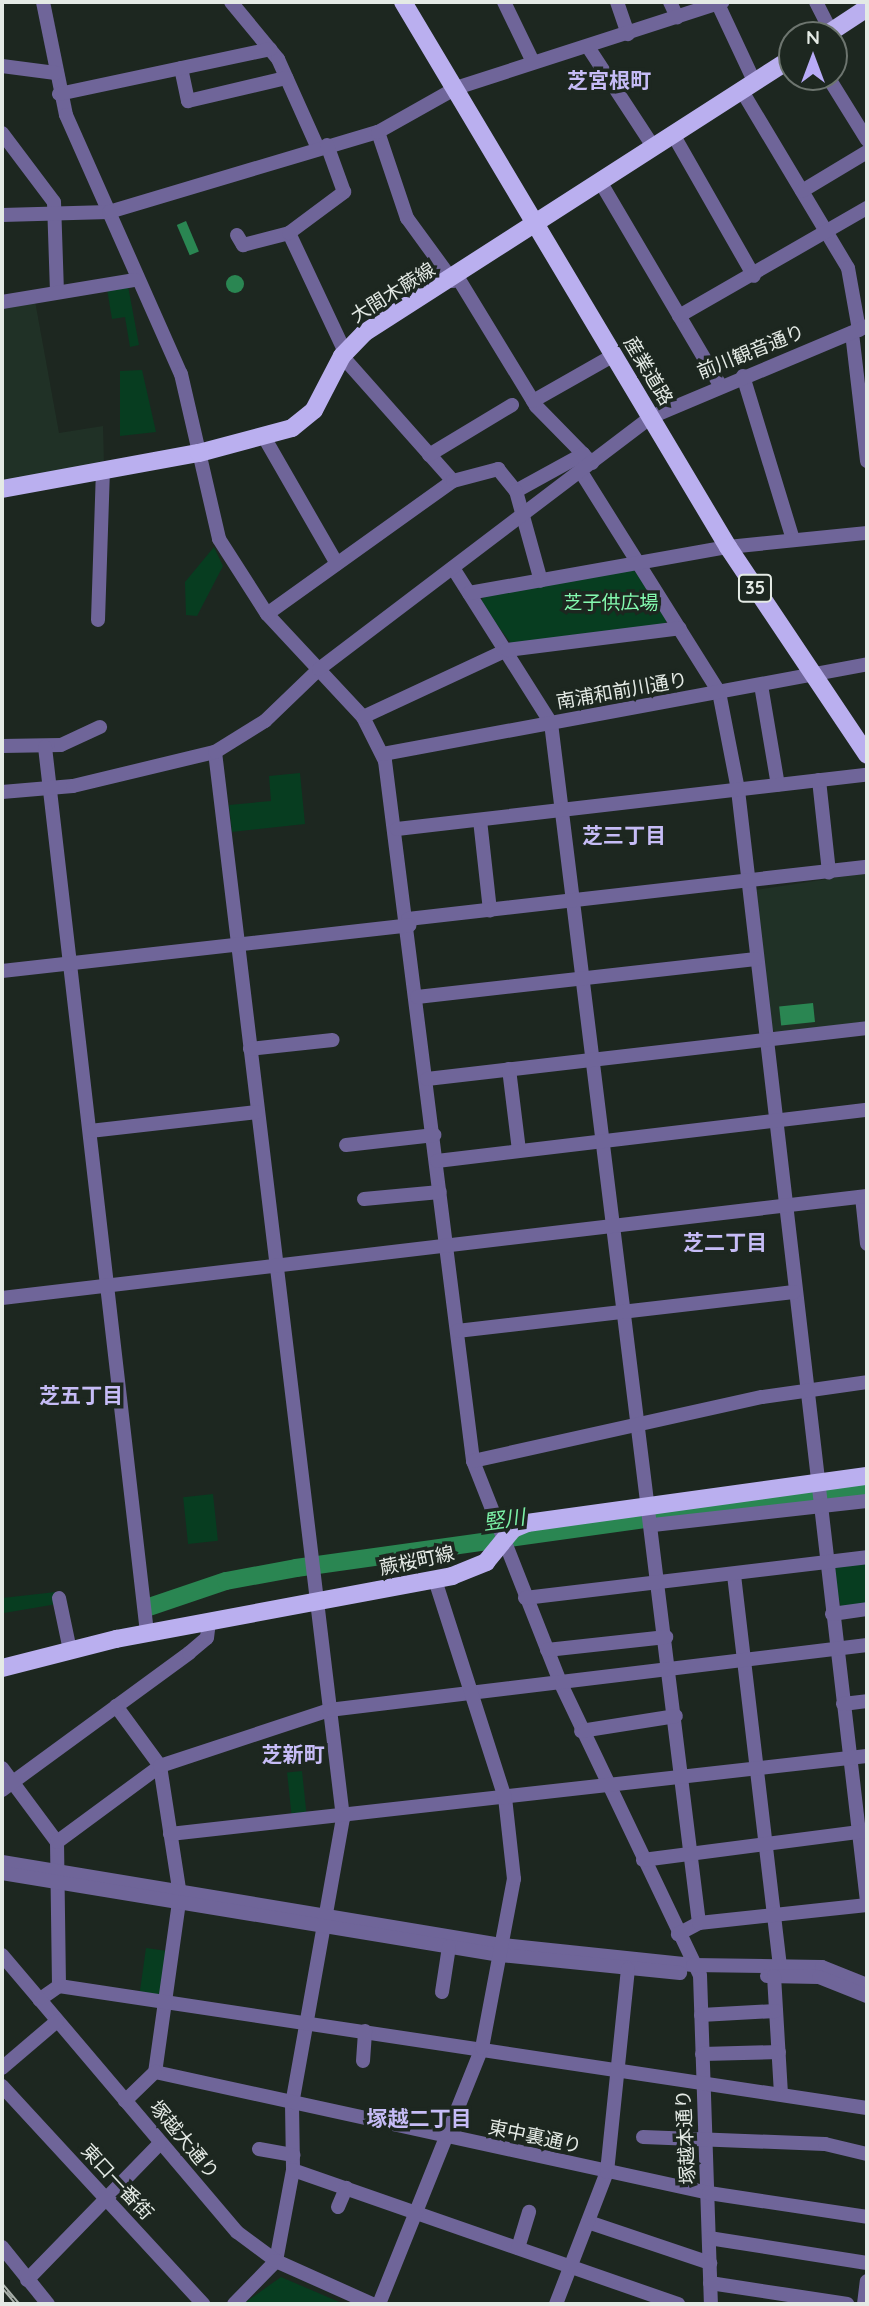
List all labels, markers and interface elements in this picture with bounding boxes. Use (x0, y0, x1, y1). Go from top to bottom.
north arrow (778, 21, 848, 91)
text: N (806, 25, 820, 49)
district label: 芝宮根町 (567, 67, 651, 93)
street label: 大間木蕨線 (347, 258, 439, 328)
street label: 前川観音通り (694, 320, 808, 384)
street label: 産業道路 (619, 333, 677, 409)
road number: 35 (738, 574, 772, 602)
park label: 芝子供広場 (564, 592, 658, 614)
street label: 南浦和前川通り (555, 668, 689, 714)
district label: 芝三丁目 (582, 822, 666, 848)
district label: 芝二丁目 (683, 1229, 767, 1255)
district label: 芝五丁目 (39, 1382, 123, 1408)
water label: 竪川 (481, 1504, 527, 1534)
street label: 蕨桜町線 (377, 1542, 457, 1580)
district label: 芝新町 (262, 1741, 324, 1767)
street label: 塚越本通り (672, 2089, 700, 2185)
street label: 塚越大通り (145, 2096, 223, 2184)
district label: 塚越二丁目 (367, 2105, 471, 2131)
street label: 東中裏通り (486, 2116, 584, 2158)
street label: 東口一番街 (76, 2139, 158, 2225)

